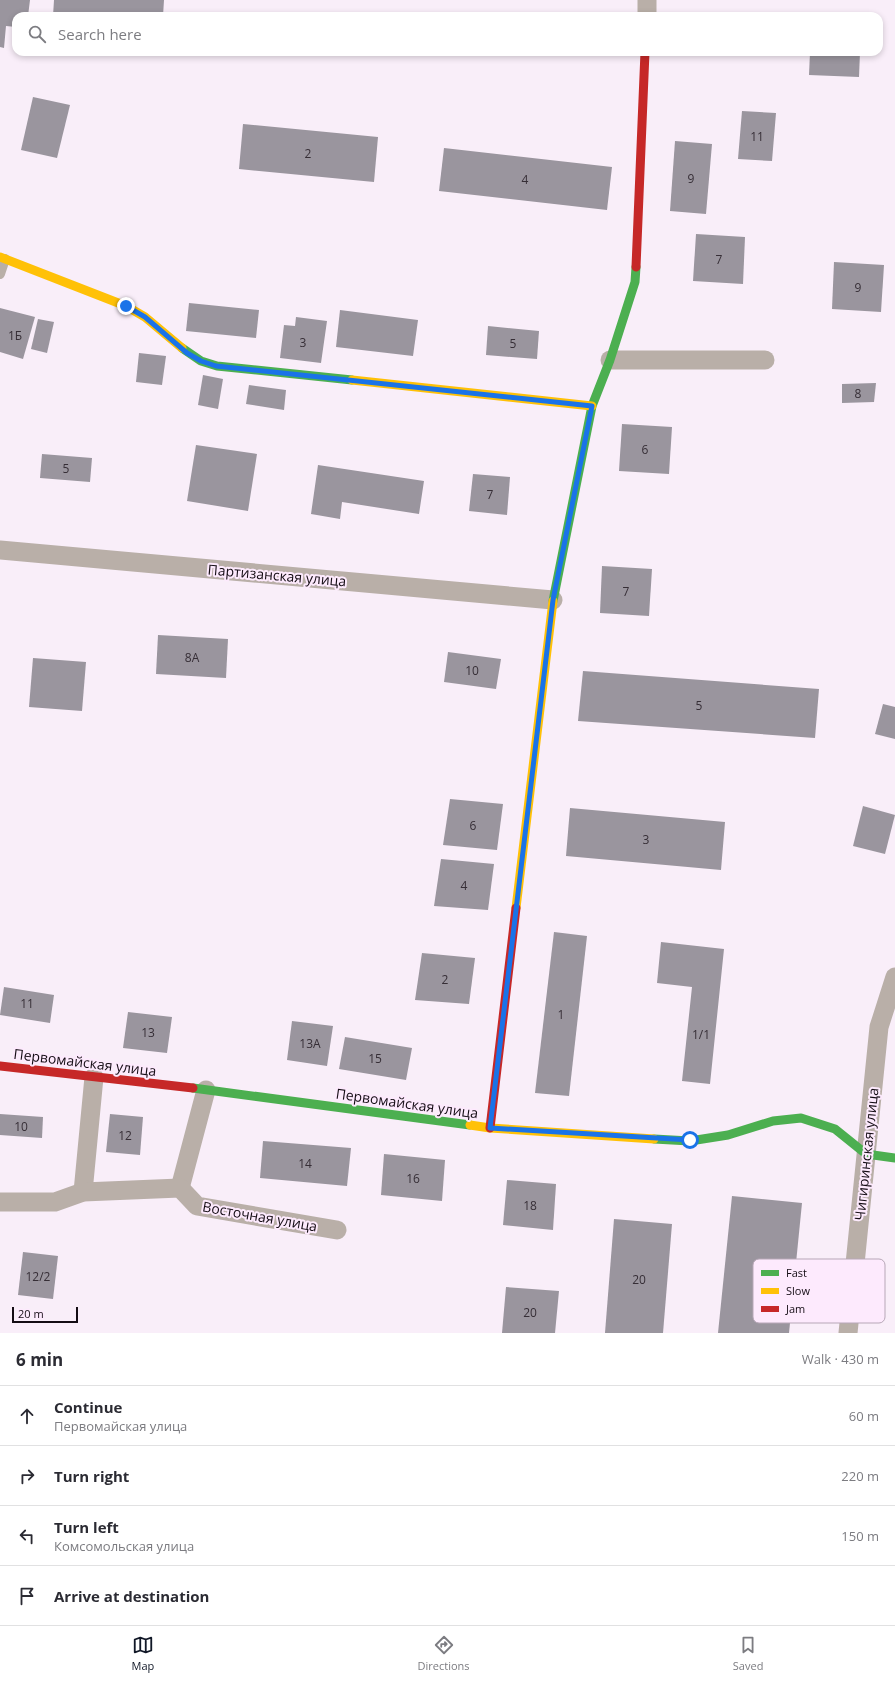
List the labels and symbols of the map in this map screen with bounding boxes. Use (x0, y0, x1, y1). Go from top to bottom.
house number: 11 (750, 128, 764, 145)
house number: 2 (305, 145, 312, 162)
house number: 9 (688, 170, 695, 187)
house number: 4 (522, 171, 529, 188)
house number: 7 (716, 251, 723, 268)
house number: 9 (855, 279, 862, 296)
route end (117, 297, 135, 315)
house number: 1Б (8, 327, 22, 344)
house number: 3 (300, 334, 307, 351)
house number: 5 (510, 335, 517, 352)
house number: 8 (855, 385, 862, 402)
house number: 6 (642, 441, 649, 458)
house number: 5 (63, 460, 70, 477)
house number: 7 (487, 486, 494, 503)
street label: Партизанская улица (207, 559, 347, 591)
house number: 7 (623, 583, 630, 600)
house number: 8А (185, 649, 200, 666)
house number: 10 (465, 662, 479, 679)
house number: 5 (696, 697, 703, 714)
house number: 6 (470, 817, 477, 834)
house number: 3 (643, 831, 650, 848)
house number: 4 (461, 877, 468, 894)
house number: 2 (442, 971, 449, 988)
house number: 11 (20, 995, 34, 1012)
house number: 1 (558, 1006, 564, 1023)
house number: 13 (141, 1024, 155, 1041)
house number: 1/1 (692, 1026, 710, 1043)
house number: 13А (299, 1035, 321, 1052)
street label: Первомайская улица (13, 1044, 157, 1080)
house number: 15 (368, 1050, 382, 1067)
street label: Первомайская улица (335, 1084, 479, 1122)
street label: Чигиринская улица (850, 1087, 882, 1221)
house number: 10 (14, 1118, 28, 1135)
house number: 12 (118, 1127, 132, 1144)
route start (681, 1131, 699, 1149)
house number: 14 (298, 1155, 312, 1172)
house number: 16 (406, 1170, 420, 1187)
street label: Восточная улица (201, 1197, 319, 1235)
house number: 18 (523, 1197, 537, 1214)
legend (753, 1259, 885, 1323)
text: Fast (786, 1265, 807, 1280)
house number: 12/2 (26, 1268, 51, 1285)
house number: 20 (632, 1271, 646, 1288)
text: Slow (786, 1283, 810, 1298)
text: Jam (785, 1301, 805, 1316)
house number: 20 (523, 1304, 537, 1321)
scale bar (12, 1305, 78, 1324)

